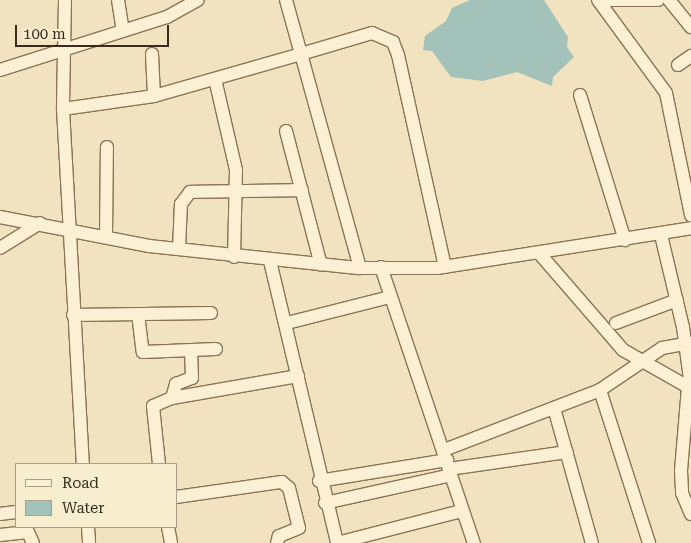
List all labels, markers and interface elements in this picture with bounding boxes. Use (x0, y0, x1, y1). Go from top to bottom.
scale bar (18, 15, 171, 47)
text: 100 m (23, 25, 66, 43)
legend (15, 463, 178, 528)
text: Road (62, 474, 99, 492)
text: Water (62, 499, 104, 517)

